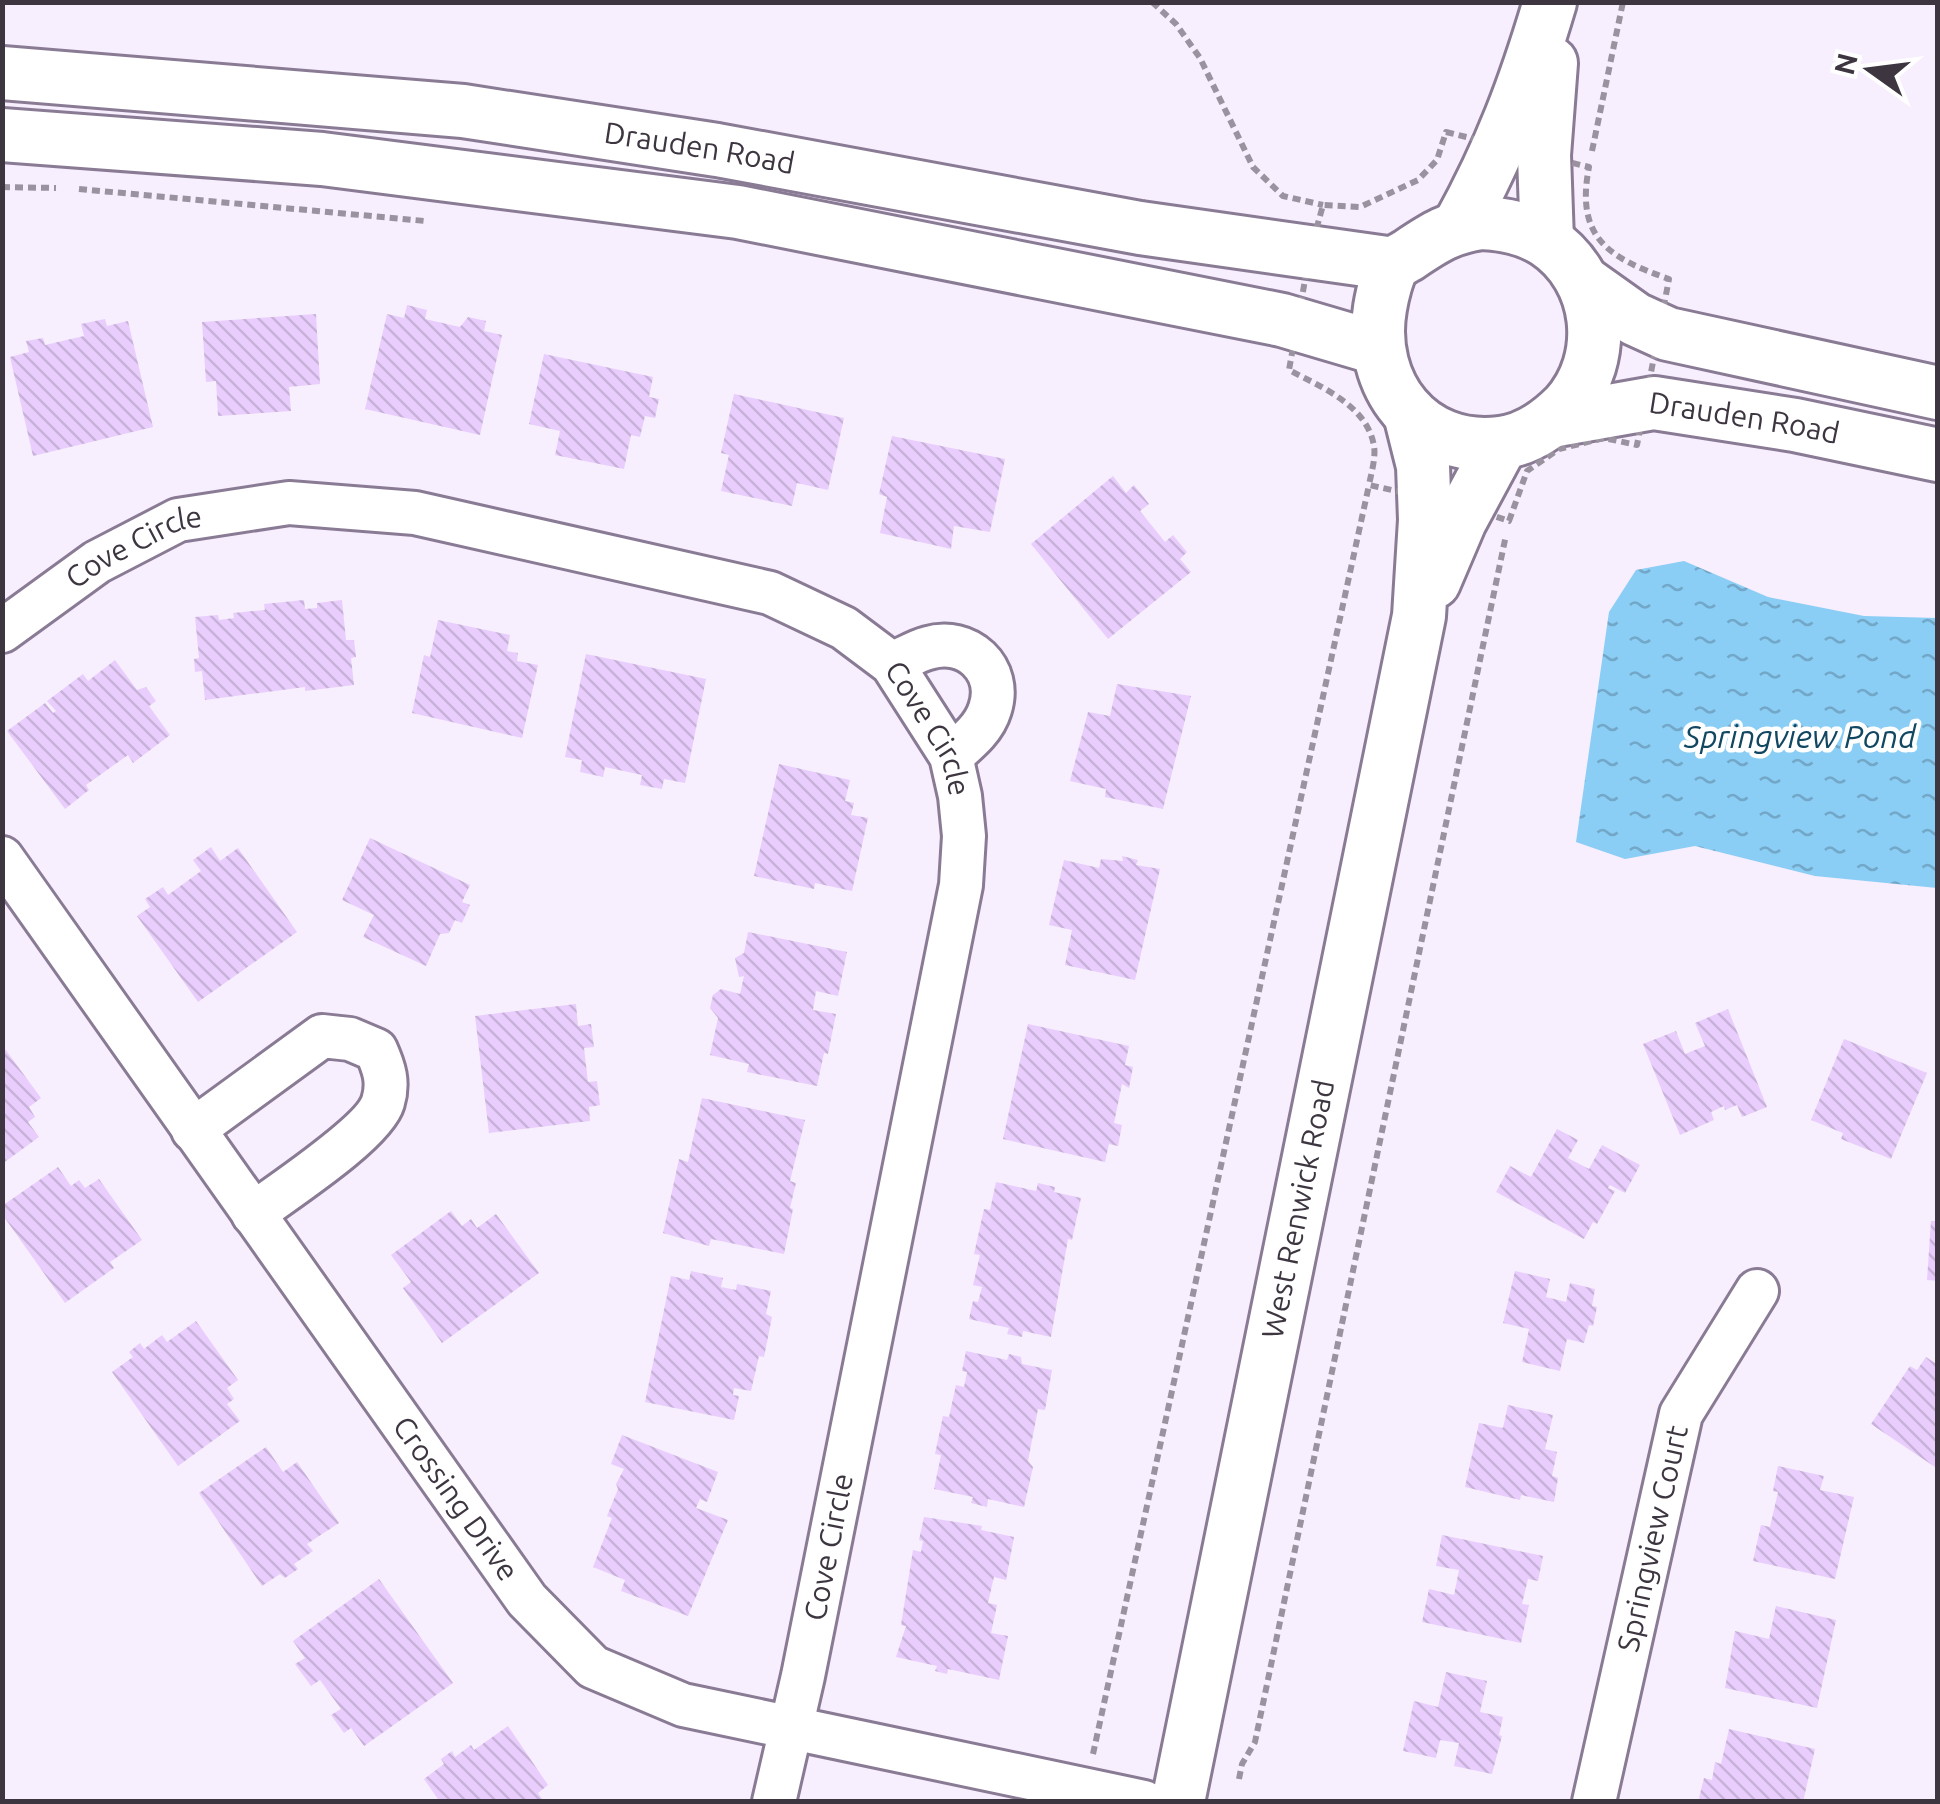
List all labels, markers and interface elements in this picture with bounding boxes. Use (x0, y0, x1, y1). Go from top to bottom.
north arrow (1820, 20, 1920, 120)
text: N (1828, 50, 1863, 78)
street label: Drauden Road (602, 115, 798, 180)
street label: Drauden Road (1647, 384, 1843, 450)
street label: Cove Circle (59, 499, 204, 595)
street label: Cove Circle (879, 654, 977, 799)
water label: Springview Pond (1683, 718, 1917, 754)
street label: West Renwick Road (1255, 1076, 1340, 1341)
street label: Crossing Drive (387, 1410, 526, 1587)
street label: Springview Court (1610, 1422, 1694, 1655)
street label: Cove Circle (797, 1470, 859, 1623)

